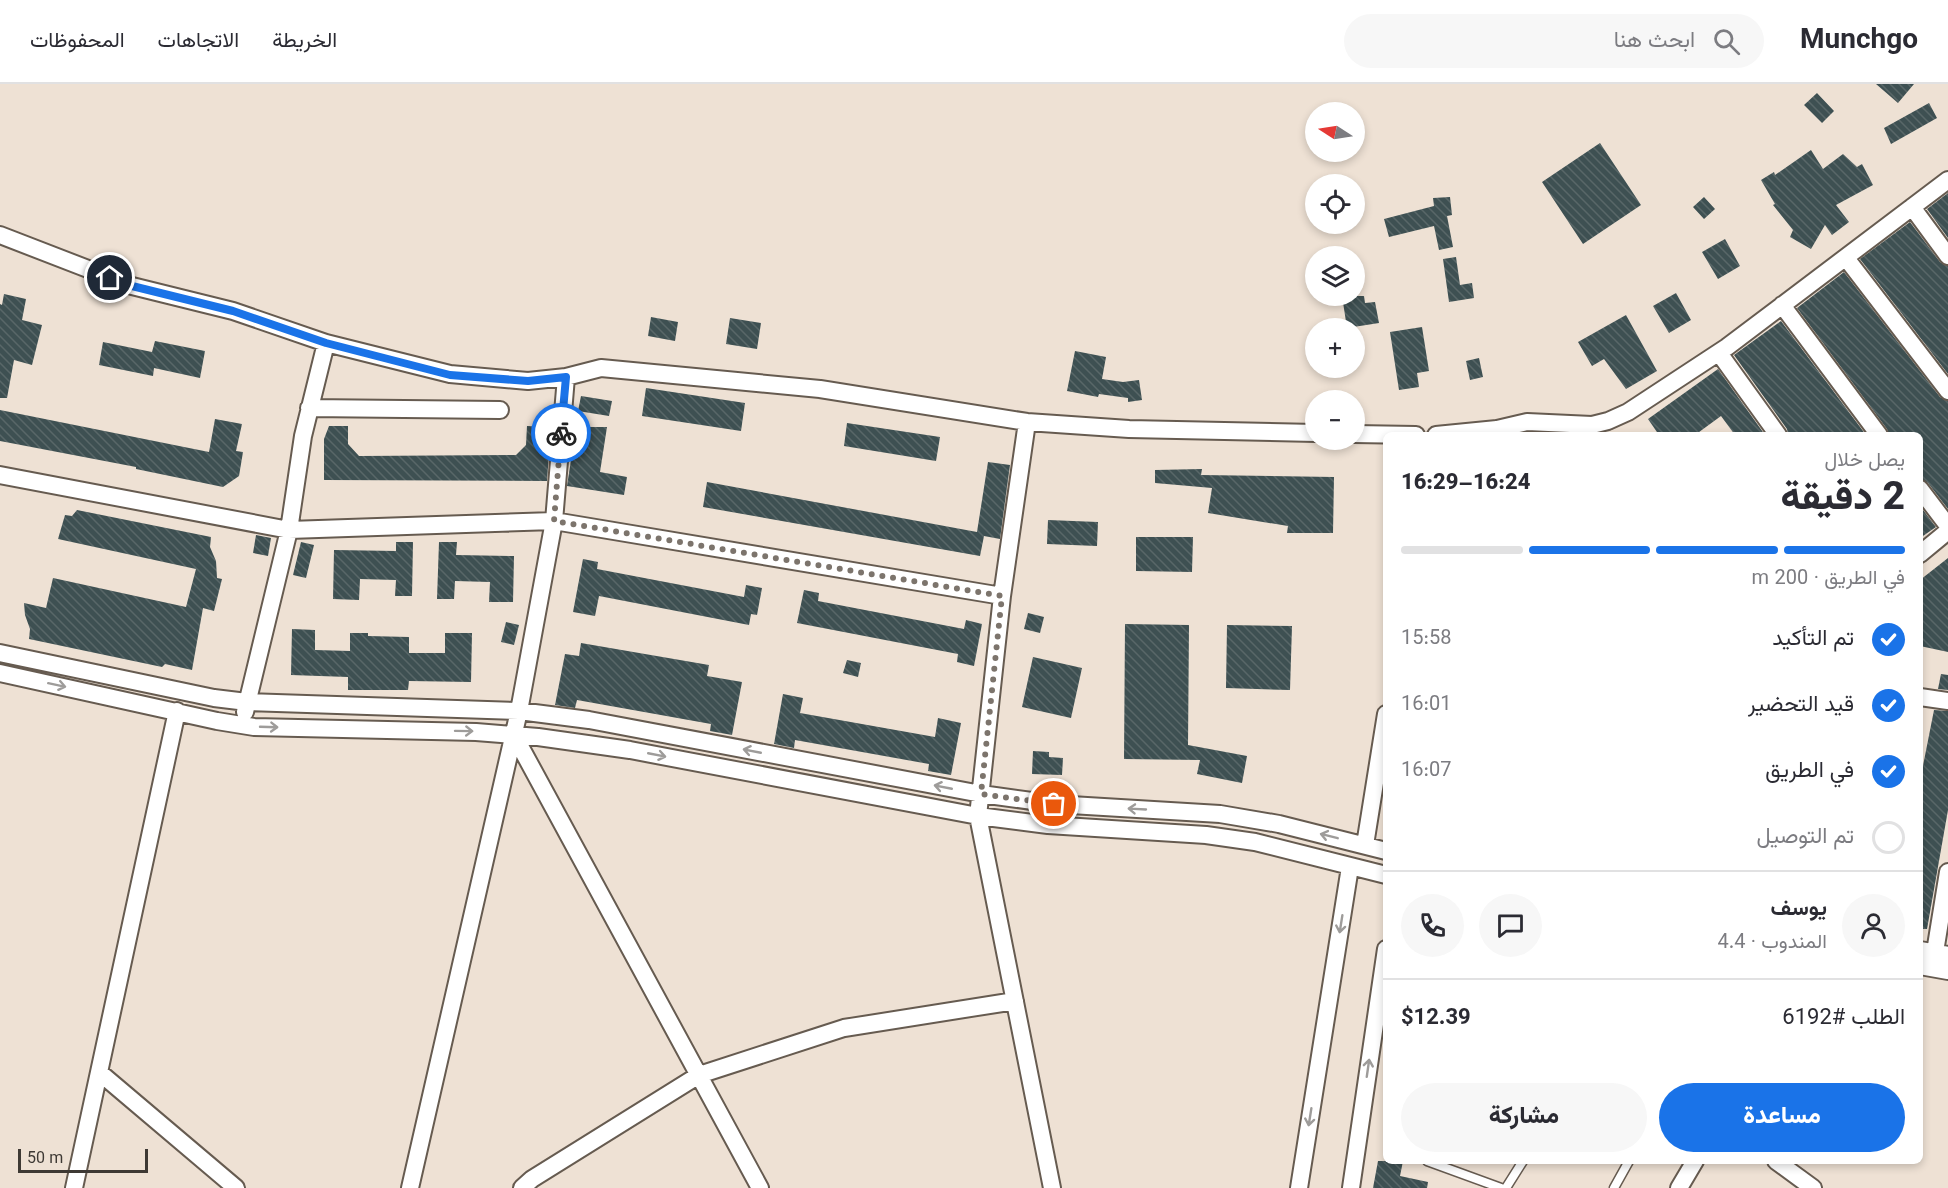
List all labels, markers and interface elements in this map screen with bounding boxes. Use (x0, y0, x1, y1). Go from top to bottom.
search box (1344, 14, 1764, 68)
text: Munchgo (1800, 19, 1918, 63)
text: ابحث هنا (1614, 24, 1695, 59)
text: المحفوظات (30, 25, 125, 58)
text: الاتجاهات (158, 25, 239, 58)
text: الخريطة (272, 25, 337, 58)
icon: search (1710, 25, 1743, 58)
north arrow (1305, 102, 1365, 162)
map controls (1305, 102, 1365, 450)
button: locate (1305, 174, 1365, 234)
button: layers (1305, 246, 1365, 306)
pin (84, 252, 135, 303)
icon: home (93, 261, 126, 294)
button: + (1305, 318, 1365, 378)
button: − (1305, 390, 1365, 450)
courier (531, 403, 591, 463)
icon: bike (545, 417, 578, 450)
text: يصل خلال (1825, 445, 1905, 477)
text: 16:24–16:29 (1401, 466, 1530, 501)
text: 2 دقيقة (1780, 469, 1905, 530)
text: في الطريق · 200 m (1752, 563, 1905, 595)
text: تم التأكيد (1772, 622, 1854, 657)
text: 15:58 (1401, 623, 1451, 655)
icon: check (1872, 623, 1905, 656)
one-way arrow (47, 680, 66, 692)
text: قيد التحضير (1748, 688, 1854, 723)
text: 16:01 (1401, 689, 1451, 721)
icon: check (1872, 689, 1905, 722)
one-way arrow (258, 721, 278, 733)
one-way arrow (453, 725, 473, 737)
one-way arrow (742, 745, 762, 756)
one-way arrow (647, 750, 666, 761)
text: في الطريق (1765, 754, 1854, 789)
text: 16:07 (1401, 755, 1451, 787)
icon: check (1872, 755, 1905, 788)
pin (1028, 778, 1079, 829)
one-way arrow (934, 781, 954, 792)
icon: bag (1037, 787, 1070, 820)
one-way arrow (1127, 803, 1147, 814)
text: تم التوصيل (1756, 820, 1854, 855)
one-way arrow (1320, 830, 1339, 842)
text: يوسف (1771, 892, 1827, 927)
button: phone (1401, 894, 1464, 957)
button: chat (1479, 894, 1542, 957)
button: person (1842, 894, 1905, 957)
one-way arrow (1336, 914, 1347, 934)
text: المندوب · 4.4 (1717, 927, 1827, 959)
text: $12.39 (1401, 1001, 1471, 1036)
text: الطلب #6192 (1782, 1001, 1905, 1036)
one-way arrow (1363, 1058, 1374, 1078)
button: مشاركة (1401, 1083, 1647, 1152)
button: مساعدة (1659, 1083, 1905, 1152)
one-way arrow (1305, 1107, 1316, 1126)
scale bar (18, 1146, 148, 1174)
text: 50 m (27, 1147, 63, 1172)

